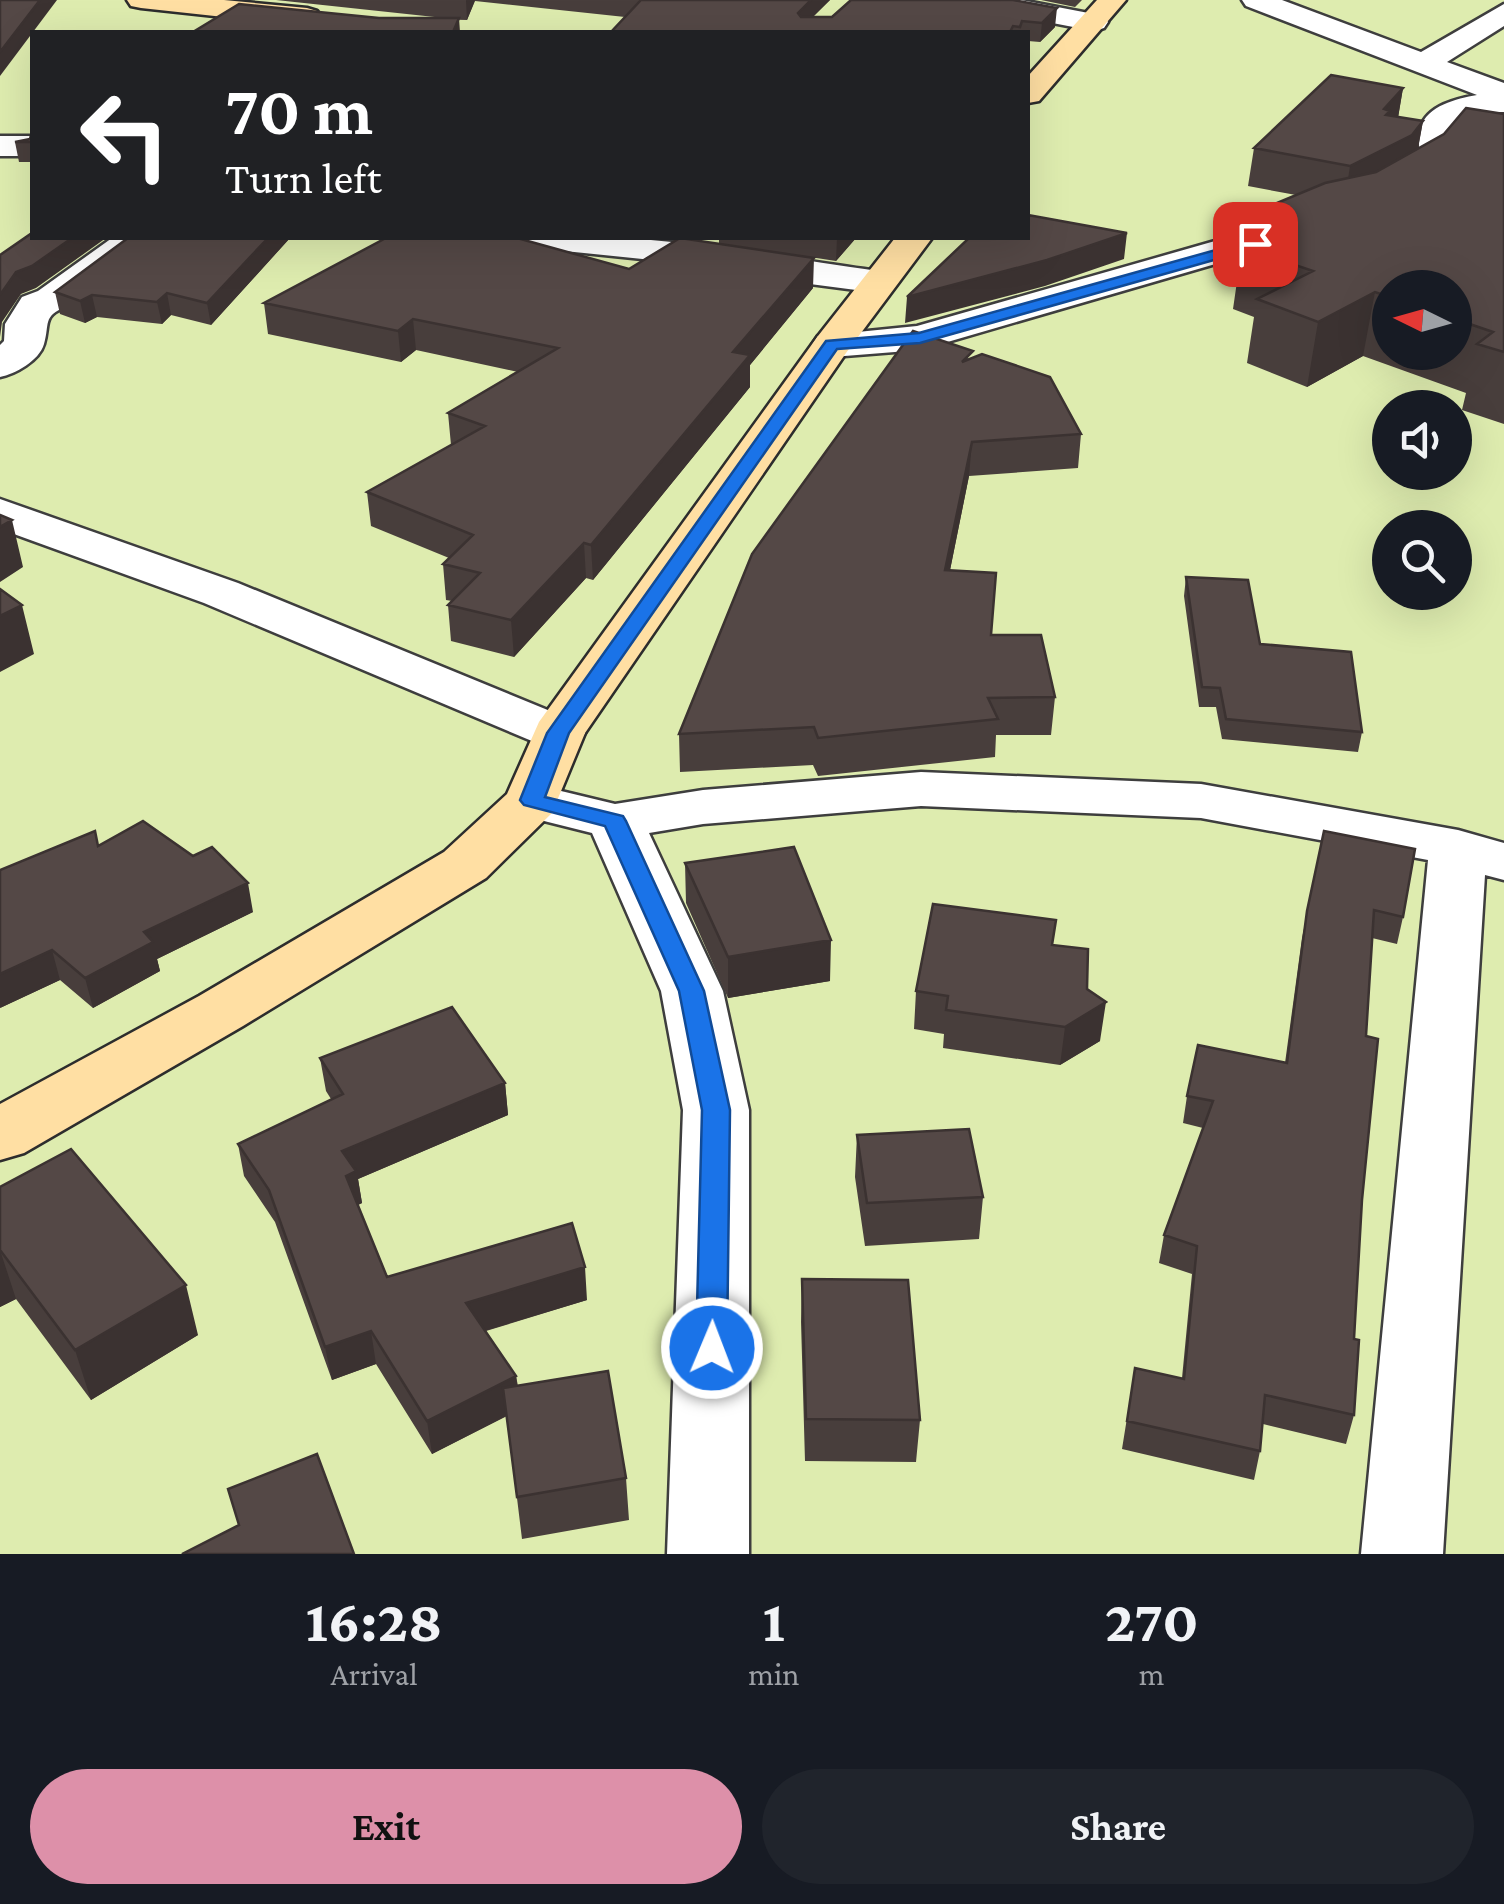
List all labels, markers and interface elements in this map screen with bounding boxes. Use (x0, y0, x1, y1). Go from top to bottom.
icon: left (60, 70, 190, 200)
text: 70 m (225, 71, 373, 149)
text: Turn left (225, 153, 382, 203)
pin (1213, 202, 1298, 287)
icon: arrive (1228, 217, 1283, 272)
north arrow (1372, 270, 1472, 370)
map controls (1372, 270, 1472, 610)
button: sound (1372, 390, 1472, 490)
button: search (1372, 510, 1472, 610)
position arrow (660, 1296, 764, 1400)
text: 16:28 (305, 1587, 443, 1654)
text: 1 (763, 1587, 785, 1654)
text: 270 (1105, 1587, 1199, 1654)
text: Arrival (331, 1656, 418, 1692)
text: min (748, 1656, 799, 1692)
text: m (1139, 1656, 1165, 1692)
button: Exit (30, 1769, 742, 1884)
button: Share (762, 1769, 1474, 1884)

